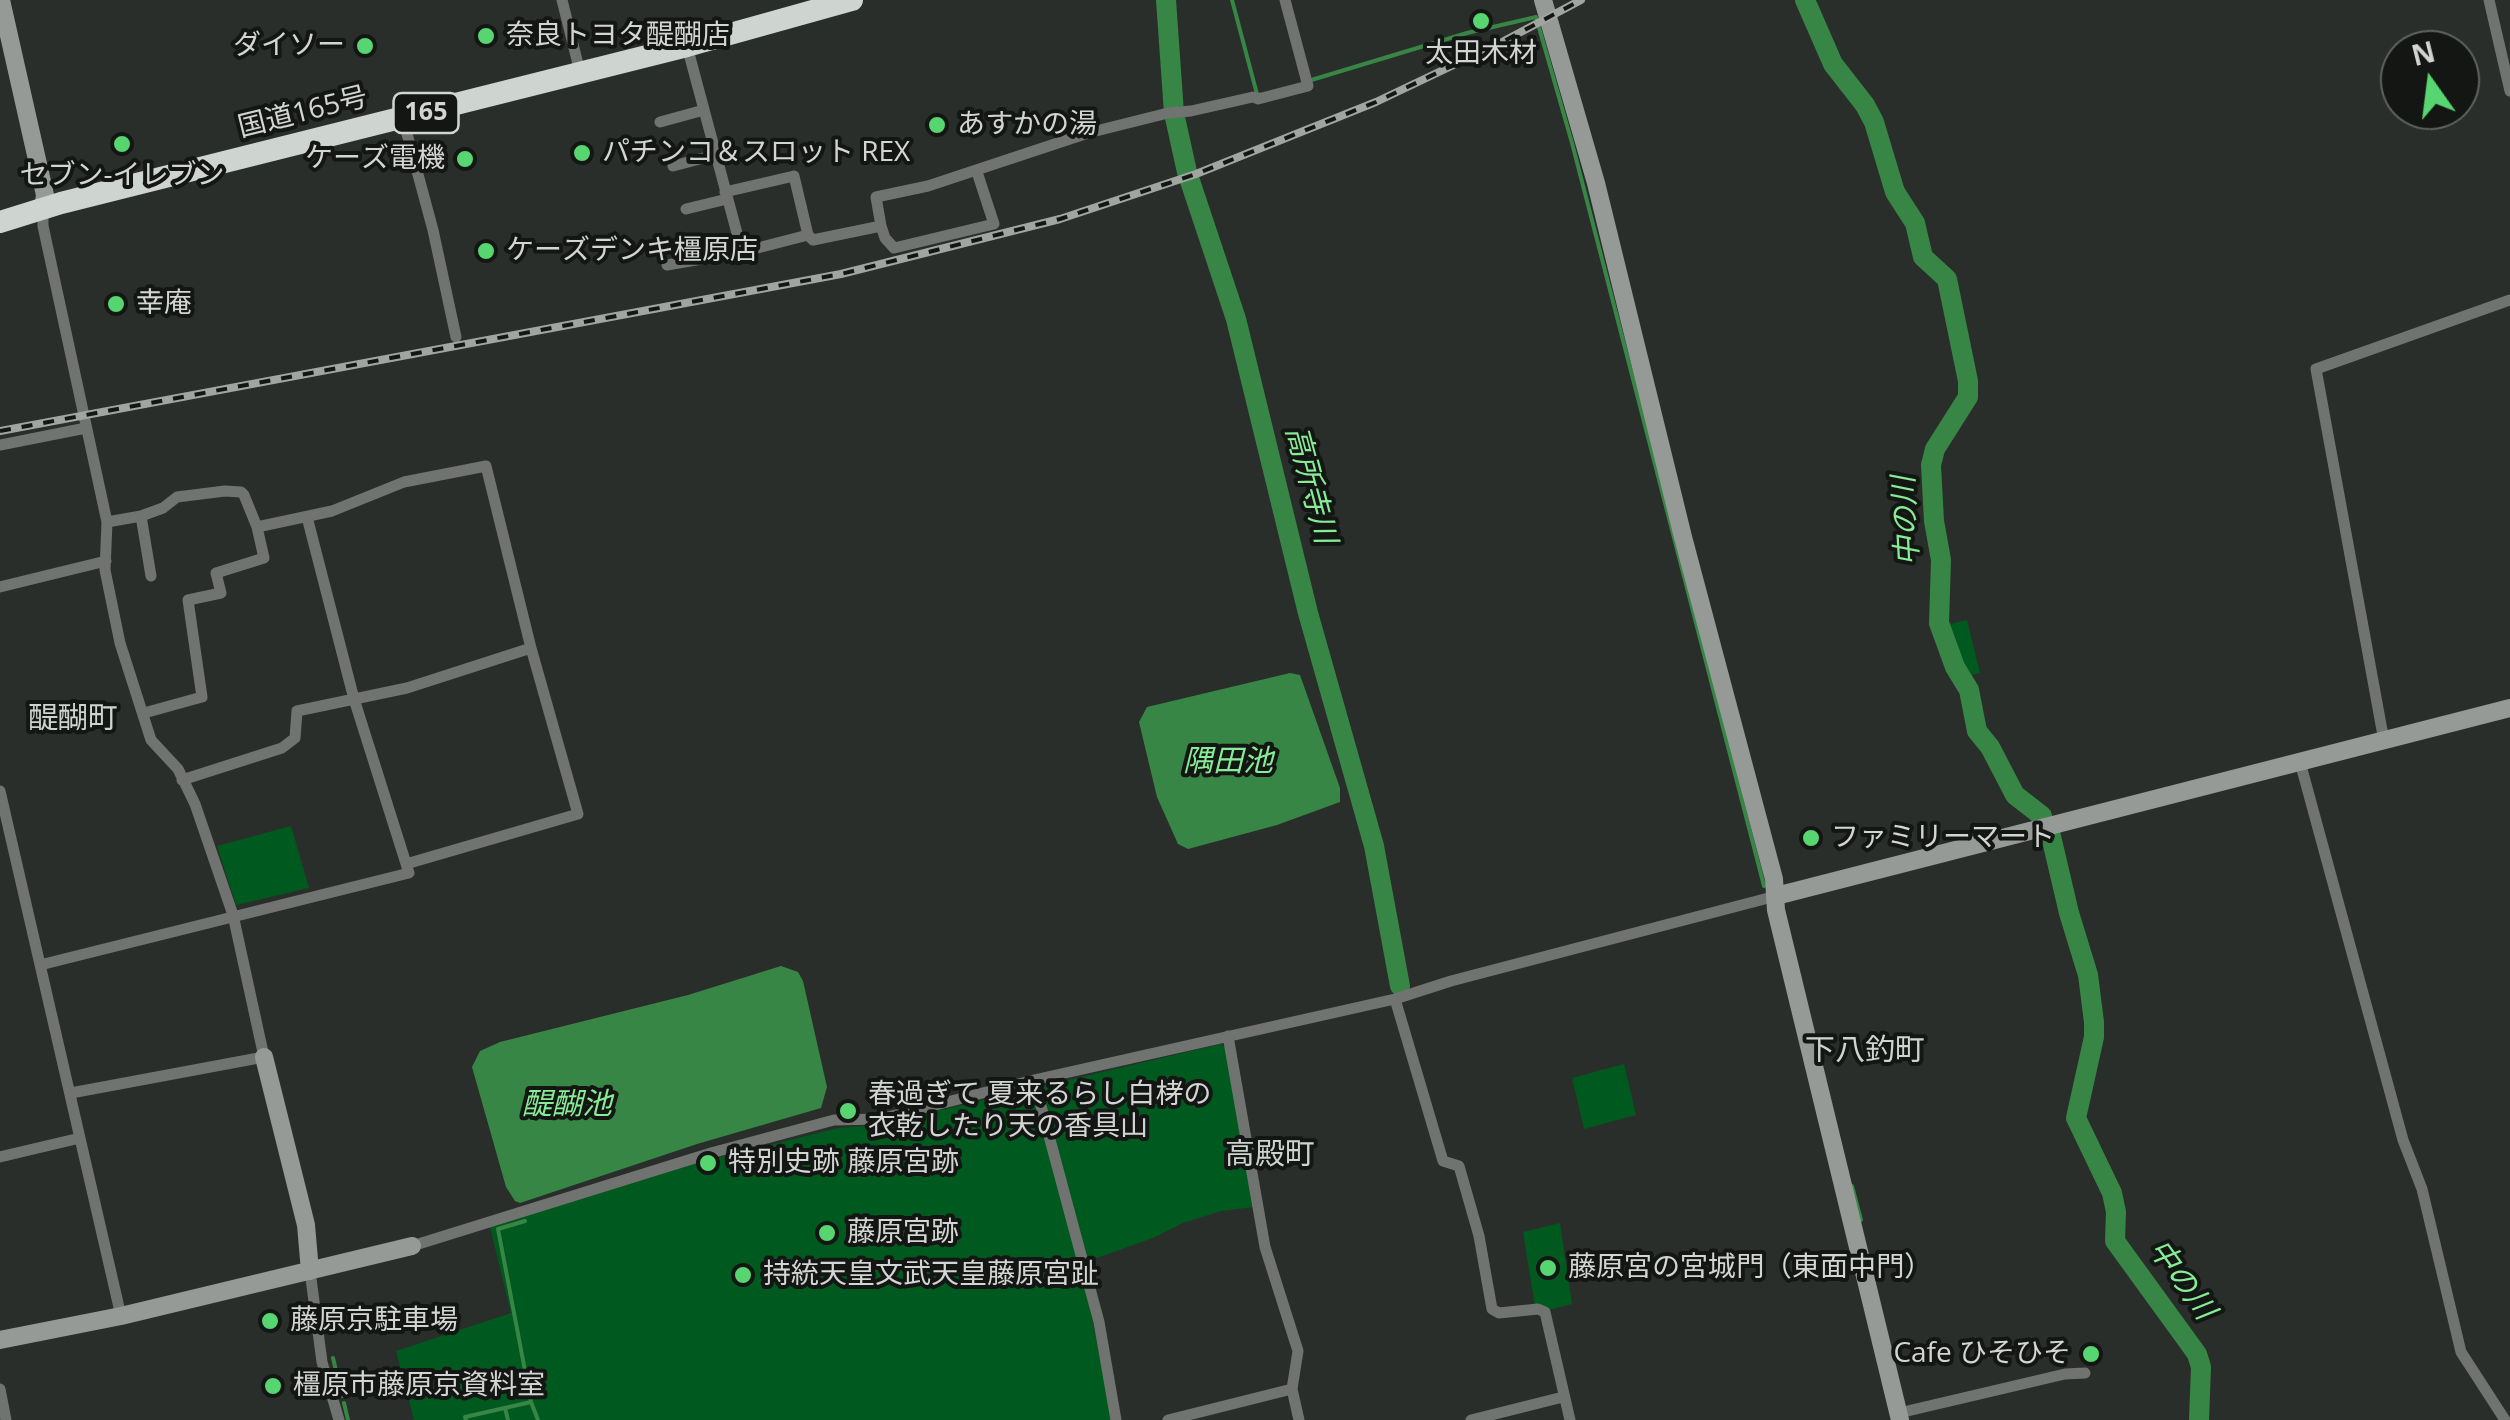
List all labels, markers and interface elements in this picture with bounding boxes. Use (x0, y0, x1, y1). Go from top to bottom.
marker: 太田木材 (1470, 10, 1492, 32)
place label: 奈良トヨタ醍醐店 (506, 19, 730, 53)
marker: 奈良トヨタ醍醐店 (475, 25, 497, 47)
place label: ダイソー (233, 29, 345, 63)
north arrow (2380, 30, 2480, 130)
text: N (2408, 32, 2439, 74)
marker: ダイソー (354, 35, 376, 57)
place label: 太田木材 (1425, 37, 1537, 71)
street label: 国道165号 (235, 81, 371, 145)
road number: 165 (394, 93, 458, 133)
place label: あすかの湯 (957, 108, 1097, 142)
marker: あすかの湯 (926, 114, 948, 136)
marker: セブン-イレブン (111, 133, 133, 155)
place label: パチンコ＆スロット REX (602, 136, 910, 170)
place label: ケーズ電機 (305, 142, 445, 176)
marker: パチンコ＆スロット REX (571, 142, 593, 164)
marker: ケーズ電機 (454, 148, 476, 170)
place label: セブン-イレブン (19, 159, 225, 193)
place label: ケーズデンキ橿原店 (506, 234, 758, 268)
marker: ケーズデンキ橿原店 (475, 240, 497, 262)
place label: 幸庵 (136, 287, 192, 321)
marker: 幸庵 (105, 293, 127, 315)
water label: 高所寺川 (1277, 422, 1343, 548)
water label: 中の川 (1887, 475, 1927, 567)
district label: 醍醐町 (28, 701, 118, 737)
water label: 隅田池 (1183, 744, 1273, 780)
place label: ファミリーマート (1831, 821, 2055, 855)
marker: ファミリーマート (1800, 827, 1822, 849)
district label: 下八釣町 (1805, 1033, 1925, 1069)
place label: 春過ぎて 夏来るらし白𣑥の 衣乾したり天の香具山 (868, 1078, 1211, 1144)
water label: 醍醐池 (522, 1087, 612, 1123)
marker: 春過ぎて 夏来るらし白𣑥の 衣乾したり天の香具山 (837, 1100, 859, 1122)
district label: 高殿町 (1225, 1137, 1315, 1173)
place label: 特別史跡 藤原宮跡 (728, 1146, 959, 1180)
marker: 特別史跡 藤原宮跡 (697, 1152, 719, 1174)
place label: 藤原宮跡 (847, 1216, 959, 1250)
marker: 藤原宮跡 (816, 1222, 838, 1244)
water label: 中の川 (2140, 1233, 2222, 1327)
place label: 藤原宮の宮城門（東面中門） (1568, 1251, 1932, 1285)
marker: 藤原宮の宮城門（東面中門） (1537, 1257, 1559, 1279)
place label: 持統天皇文武天皇藤原宮趾 (763, 1258, 1099, 1292)
marker: 持統天皇文武天皇藤原宮趾 (732, 1264, 754, 1286)
place label: 藤原京駐車場 (290, 1304, 458, 1338)
marker: 藤原京駐車場 (259, 1310, 281, 1332)
place label: Cafe ひそひそ (1893, 1337, 2071, 1371)
marker: Cafe ひそひそ (2080, 1343, 2102, 1365)
place label: 橿原市藤原京資料室 (293, 1369, 545, 1403)
marker: 橿原市藤原京資料室 (262, 1375, 284, 1397)

